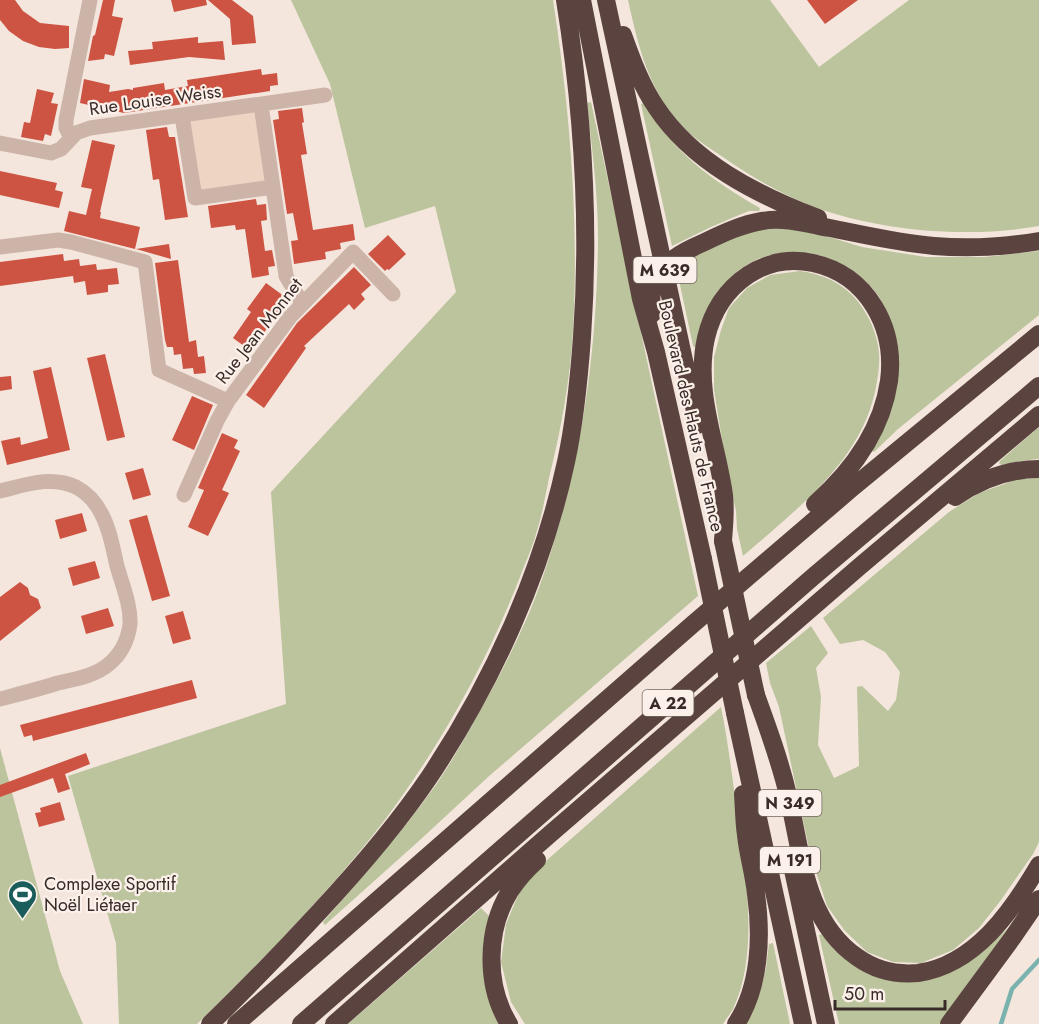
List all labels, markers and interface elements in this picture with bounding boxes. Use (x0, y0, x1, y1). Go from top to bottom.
street label: Rue Louise Weiss (87, 78, 223, 122)
road number: M 639 (634, 257, 696, 283)
street label: Rue Jean Monnet (209, 272, 309, 390)
street label: Boulevard des Hauts de France (652, 298, 730, 534)
road number: A 22 (642, 690, 694, 716)
road number: N 349 (758, 790, 822, 816)
road number: M 191 (760, 847, 820, 873)
place label: Complexe Sportif Noël Liétaer (44, 871, 177, 918)
sports icon: Complexe Sportif Noël Liétaer (7, 878, 39, 920)
scale bar (835, 973, 944, 1011)
text: 50 m (844, 981, 884, 1007)

